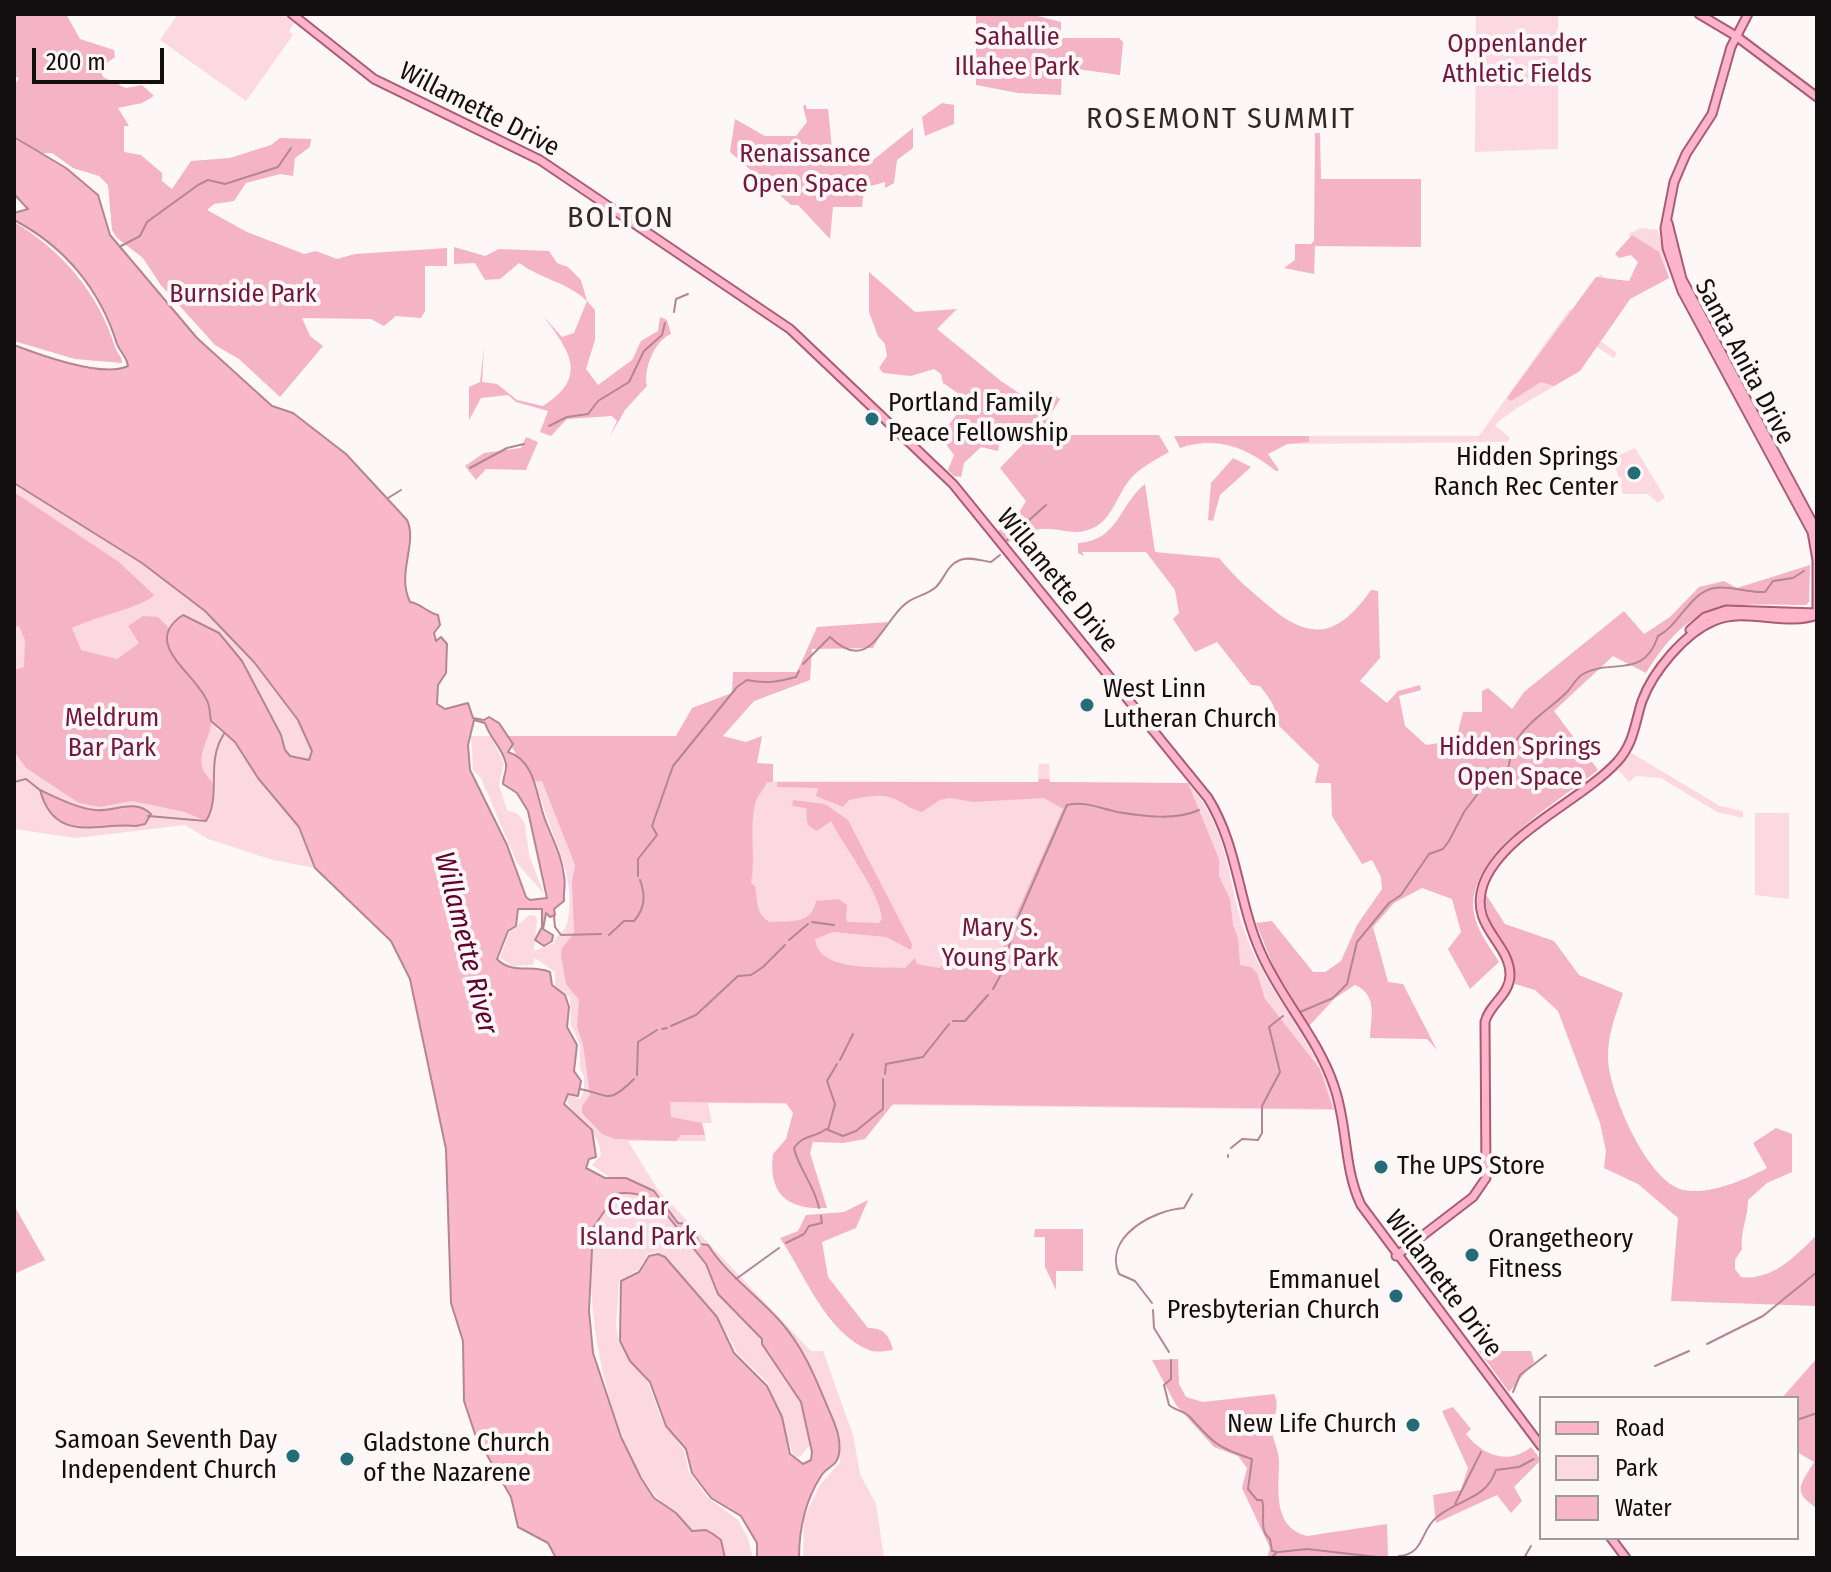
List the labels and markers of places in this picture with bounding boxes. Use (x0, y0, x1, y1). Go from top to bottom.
place label: Portland Family Peace Fellowship (888, 388, 1069, 450)
marker: Portland Family Peace Fellowship (863, 410, 881, 428)
place label: Hidden Springs Ranch Rec Center (1434, 442, 1618, 504)
marker: Hidden Springs Ranch Rec Center (1625, 464, 1643, 482)
place label: West Linn Lutheran Church (1103, 674, 1277, 736)
marker: West Linn Lutheran Church (1078, 696, 1096, 714)
place label: The UPS Store (1397, 1151, 1545, 1183)
marker: The UPS Store (1372, 1158, 1390, 1176)
place label: Orangetheory Fitness (1488, 1224, 1633, 1286)
marker: Orangetheory Fitness (1463, 1246, 1481, 1264)
place label: Emmanuel Presbyterian Church (1167, 1265, 1380, 1326)
marker: Emmanuel Presbyterian Church (1387, 1287, 1405, 1305)
place label: New Life Church (1227, 1409, 1397, 1441)
marker: New Life Church (1404, 1416, 1422, 1434)
place label: Samoan Seventh Day Independent Church (55, 1425, 277, 1486)
place label: Gladstone Church of the Nazarene (363, 1428, 550, 1490)
marker: Samoan Seventh Day Independent Church (284, 1447, 302, 1465)
marker: Gladstone Church of the Nazarene (338, 1450, 356, 1468)

